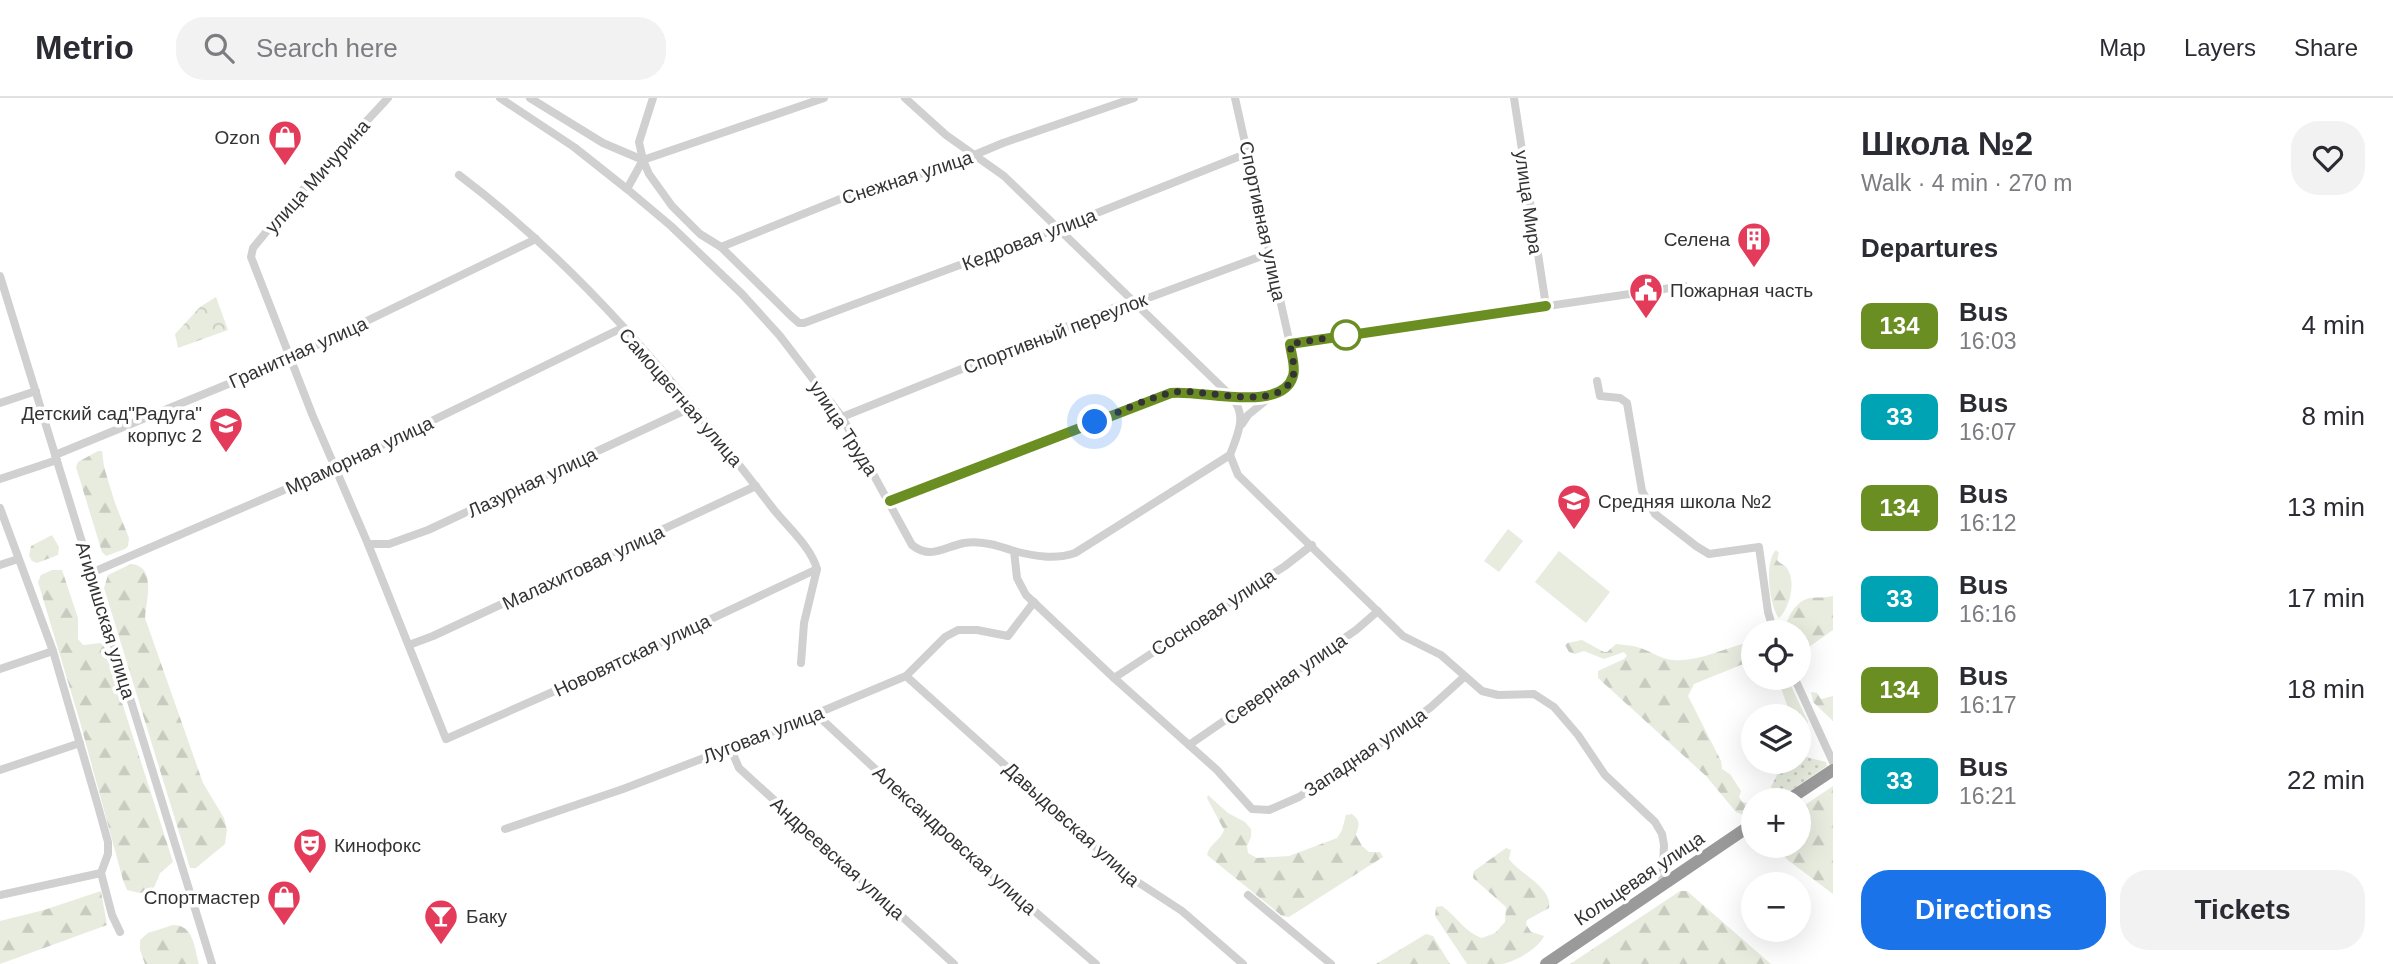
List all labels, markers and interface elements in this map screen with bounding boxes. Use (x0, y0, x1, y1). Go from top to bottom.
search box (176, 17, 666, 80)
text: Metrio (35, 29, 134, 66)
icon: search (200, 29, 238, 67)
text: Search here (256, 33, 398, 63)
text: Map (2099, 34, 2146, 61)
text: Layers (2184, 34, 2256, 61)
text: Share (2294, 34, 2358, 61)
street label: улица Мичурина (261, 115, 374, 237)
shop icon: Ozon (266, 118, 304, 167)
button: heart (2291, 121, 2365, 195)
text: Школа №2 (1861, 125, 2033, 162)
place label: Ozon (215, 127, 260, 148)
street label: Спортивная улица (1235, 139, 1290, 303)
street label: Снежная улица (839, 146, 976, 208)
street label: улица Мира (1511, 149, 1546, 256)
text: Walk · 4 min · 270 m (1861, 170, 2072, 196)
street label: Кедровая улица (959, 204, 1099, 275)
building icon: Селена (1735, 220, 1773, 269)
place label: Селена (1664, 229, 1730, 250)
text: Departures (1861, 233, 1998, 263)
public building icon: Пожарная часть (1627, 271, 1665, 320)
place label: Пожарная часть (1670, 280, 1813, 301)
street label: Спортивный переулок (960, 288, 1151, 378)
text: Bus (1959, 297, 2008, 327)
text: 4 min (2301, 310, 2365, 340)
street label: Гранитная улица (226, 312, 371, 392)
text: 134 (1879, 312, 1920, 339)
unlabelled marker (1331, 320, 1361, 350)
street label: Самоцветная улица (615, 324, 747, 471)
text: 16:03 (1959, 328, 2017, 354)
street label: улица Труда (805, 377, 882, 480)
text: Bus (1959, 388, 2008, 418)
text: 8 min (2301, 401, 2365, 431)
place label: Детский сад"Радуга" корпус 2 (21, 403, 202, 446)
text: 33 (1886, 403, 1913, 430)
your location (1077, 404, 1112, 439)
school or university icon: Детский сад"Радуга" корпус 2 (207, 405, 245, 454)
street label: Мраморная улица (282, 412, 437, 499)
text: 16:07 (1959, 419, 2017, 445)
street label: Лазурная улица (464, 443, 600, 522)
text: Bus (1959, 479, 2008, 509)
school or university icon: Средняя школа №2 (1555, 482, 1593, 531)
place label: Средняя школа №2 (1598, 491, 1772, 512)
text: 13 min (2287, 492, 2365, 522)
text: 134 (1879, 494, 1920, 521)
text: 16:12 (1959, 510, 2017, 536)
street label: Малахитовая улица (499, 521, 668, 614)
street label: Агиришская улица (72, 539, 140, 702)
street label: Сосновая улица (1148, 564, 1279, 660)
text: Bus (1959, 570, 2008, 600)
text: 17 min (2287, 583, 2365, 613)
text: 33 (1886, 585, 1913, 612)
text: 16:16 (1959, 601, 2017, 627)
street label: Нововятская улица (551, 610, 714, 701)
map controls (1741, 620, 1811, 942)
button: locate (1741, 620, 1811, 690)
street label: Северная улица (1220, 629, 1351, 729)
text: Bus (1959, 661, 2008, 691)
text: 18 min (2287, 674, 2365, 704)
text: 134 (1879, 676, 1920, 703)
text: 16:17 (1959, 692, 2017, 718)
street label: Луговая улица (700, 702, 827, 767)
street label: Западная улица (1300, 704, 1431, 801)
button: layers (1741, 704, 1811, 774)
text: Bus (1959, 752, 2008, 782)
street label: Давыдовская улица (999, 758, 1144, 891)
street label: Александровская улица (869, 762, 1041, 919)
text: 22 min (2287, 765, 2365, 795)
text: 33 (1886, 767, 1913, 794)
text: 16:21 (1959, 783, 2017, 809)
button: + (1741, 788, 1811, 858)
street label: Андреевская улица (767, 793, 909, 924)
theatre icon: Кинофокс (291, 826, 329, 875)
street label: Кольцевая улица (1571, 827, 1708, 930)
place label: Кинофокс (334, 835, 421, 856)
button: Directions (1861, 870, 2106, 950)
button: Tickets (2120, 870, 2365, 950)
button: − (1741, 872, 1811, 942)
shop icon: Спортмастер (265, 878, 303, 927)
place label: Спортмастер (144, 887, 260, 908)
bar icon: Баку (422, 897, 460, 946)
place label: Баку (466, 906, 508, 927)

